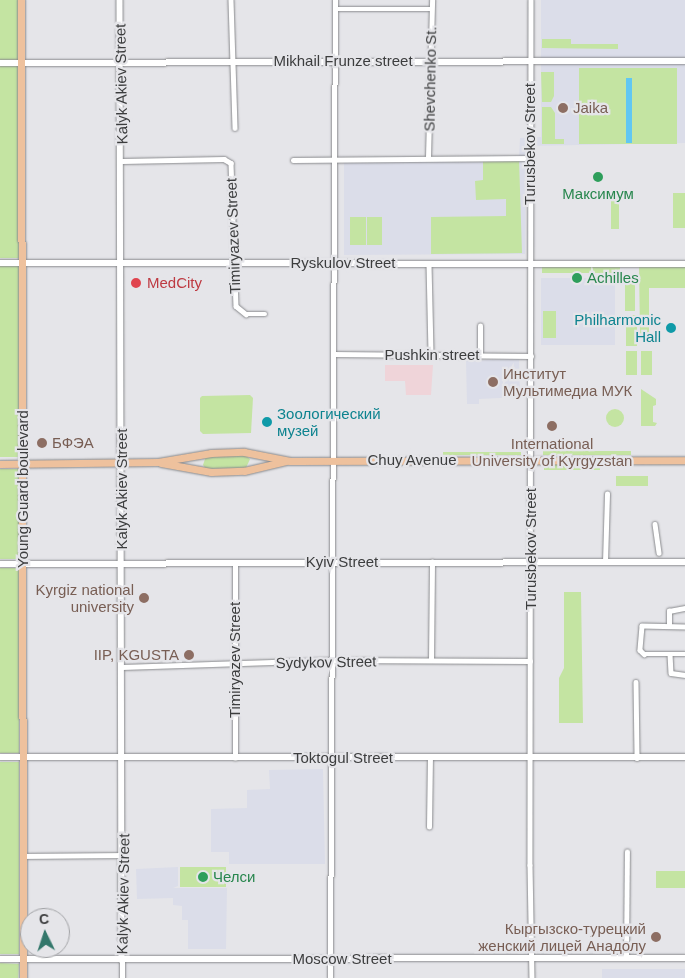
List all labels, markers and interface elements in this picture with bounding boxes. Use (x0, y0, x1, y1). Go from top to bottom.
street label: Kalyk Akiev Street (111, 23, 131, 145)
street label: Shevchenko St. (420, 26, 440, 132)
street label: Mikhail Frunze street (273, 52, 413, 70)
street label: Turusbekov Street (521, 83, 539, 205)
place label: Jaika (573, 99, 608, 117)
marker: Jaika (557, 102, 569, 114)
marker: Максимум (592, 171, 604, 183)
street label: Timiryazev Street (222, 178, 244, 294)
place label: Максимум (562, 185, 634, 203)
street label: Ryskulov Street (290, 254, 396, 272)
place label: Achilles (587, 269, 639, 287)
marker: Achilles (571, 272, 583, 284)
place label: MedCity (147, 274, 202, 292)
marker: MedCity (129, 276, 143, 290)
place label: Philharmonic Hall (574, 310, 661, 345)
marker: Philharmonic Hall (665, 322, 677, 334)
street label: Pushkin street (384, 346, 480, 364)
place label: Институт Мультимедиа МУК (503, 364, 632, 399)
marker: Институт Мультимедиа МУК (487, 376, 499, 388)
place label: Зоологический музей (277, 404, 381, 439)
street label: Young Guard boulevard (14, 410, 32, 568)
marker: Зоологический музей (261, 416, 273, 428)
marker: International University of Kyrgyzstan (546, 420, 558, 432)
street label: Kalyk Akiev Street (113, 428, 131, 550)
place label: БФЭА (52, 434, 94, 452)
place label: International University of Kyrgyzstan (472, 434, 632, 469)
marker: БФЭА (36, 437, 48, 449)
street label: Chuy Avenue (367, 451, 457, 469)
street label: Turusbekov Street (522, 488, 540, 610)
street label: Kyiv Street (306, 553, 378, 571)
place label: Kyrgiz national university (36, 580, 134, 615)
marker: Kyrgiz national university (138, 592, 150, 604)
street label: Timiryazev Street (226, 602, 244, 718)
place label: IIP, KGUSTA (94, 646, 179, 664)
marker: IIP, KGUSTA (183, 649, 195, 661)
street label: Sydykov Street (275, 652, 377, 672)
street label: Toktogul Street (293, 749, 393, 767)
street label: Kalyk Akiev Street (113, 833, 133, 955)
place label: Челси (213, 868, 255, 886)
marker: Челси (197, 871, 209, 883)
north arrow (20, 908, 70, 958)
text: С (38, 911, 50, 927)
place label: Кыргызско-турецкий женский лицей Анадолу (478, 919, 646, 954)
marker: Кыргызско-турецкий женский лицей Анадолу (650, 931, 662, 943)
street label: Moscow Street (292, 950, 392, 968)

